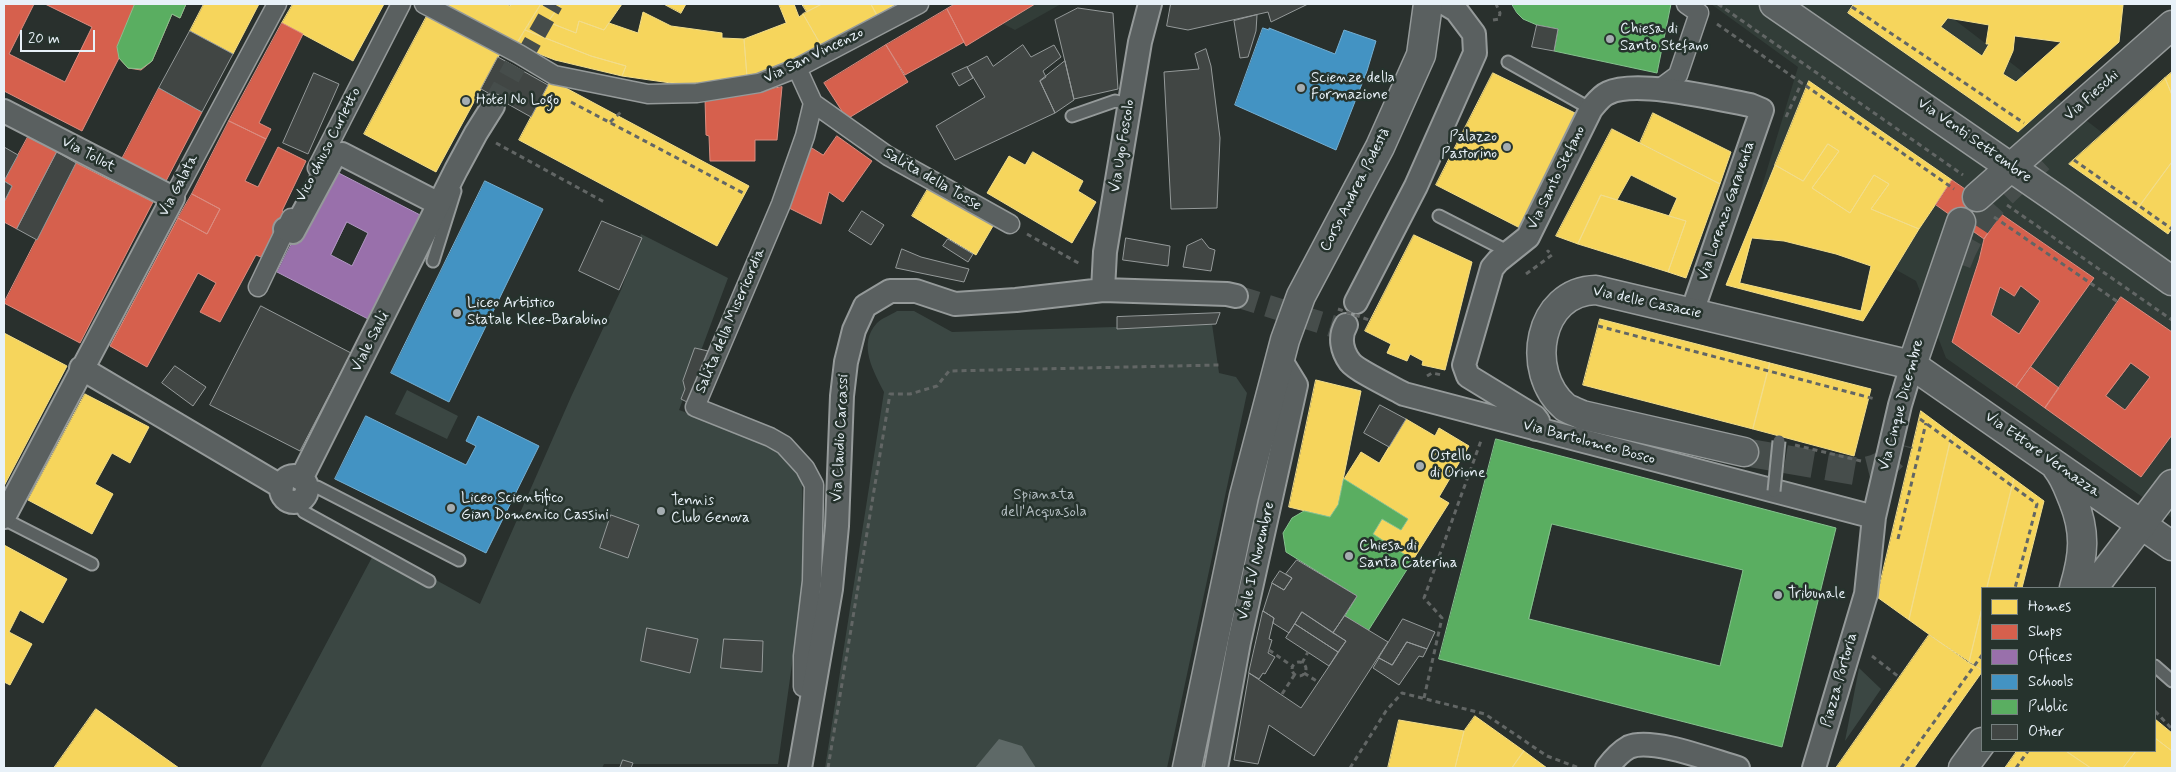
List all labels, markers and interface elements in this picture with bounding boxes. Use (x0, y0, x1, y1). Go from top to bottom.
scale bar (22, 20, 98, 52)
place label: Chiesa di Santo Stefano (1620, 21, 1708, 56)
street label: Via San Vincenzo (761, 24, 867, 88)
text: 20 m (28, 29, 60, 49)
marker: Chiesa di Santo Stefano (1604, 33, 1616, 45)
street label: Via Fieschi (2061, 67, 2123, 125)
place label: Scienze della Formazione (1311, 70, 1395, 105)
marker: Scienze della Formazione (1295, 82, 1307, 94)
street label: Vico chiuso Curletto (292, 85, 366, 205)
place label: Hotel No Logo (476, 92, 559, 110)
marker: Hotel No Logo (460, 95, 472, 107)
street label: Via Venti Settembre (1913, 95, 2035, 187)
street label: Via Ugo Foscolo (1107, 98, 1139, 194)
street label: Via Santo Stefano (1524, 123, 1590, 233)
street label: Corso Andrea Podestà (1317, 125, 1395, 255)
place label: Palazzo Pastorino (1441, 129, 1497, 164)
street label: Via Tollot (58, 133, 118, 177)
street label: Via Lorenzo Garaventa (1695, 139, 1759, 283)
marker: Palazzo Pastorino (1501, 141, 1513, 153)
street label: Salita della Tosse (880, 145, 984, 215)
street label: Via Galata (155, 152, 203, 220)
street label: Salita della Misericordia (692, 246, 770, 396)
street label: Via delle Casaccie (1591, 283, 1703, 323)
place label: Liceo Artistico Statale Klee-Barabino (467, 295, 608, 330)
marker: Liceo Artistico Statale Klee-Barabino (451, 307, 463, 319)
street label: Viale Sauli (348, 309, 394, 375)
street label: Via Cinque Dicembre (1876, 337, 1928, 473)
street label: Via Claudio Carcassi (829, 374, 853, 502)
street label: Via Ettore Vernazza (1981, 408, 2103, 502)
street label: Via Bartolomeo Bosco (1521, 417, 1657, 469)
place label: Ostello di Orione (1430, 448, 1485, 483)
marker: Ostello di Orione (1414, 460, 1426, 472)
park label: Spianata dell'Acquasola (1001, 487, 1087, 522)
place label: Liceo Scientifico Gian Domenico Cassini (461, 490, 609, 525)
place label: Tennis Club Genova (671, 493, 750, 528)
street label: Viale IV Novembre (1235, 500, 1279, 622)
marker: Liceo Scientifico Gian Domenico Cassini (445, 502, 457, 514)
marker: Tennis Club Genova (655, 505, 667, 517)
place label: Chiesa di Santa Caterina (1359, 538, 1457, 573)
marker: Chiesa di Santa Caterina (1343, 550, 1355, 562)
place label: Tribunale (1788, 586, 1846, 604)
legend (1981, 587, 2156, 752)
marker: Tribunale (1772, 589, 1784, 601)
text: Homes (2028, 597, 2071, 617)
text: Shops (2028, 622, 2062, 642)
street label: Piazza Portoria (1818, 631, 1862, 729)
text: Offices (2028, 647, 2072, 667)
text: Schools (2028, 672, 2074, 692)
text: Public (2028, 697, 2068, 717)
text: Other (2028, 722, 2064, 742)

